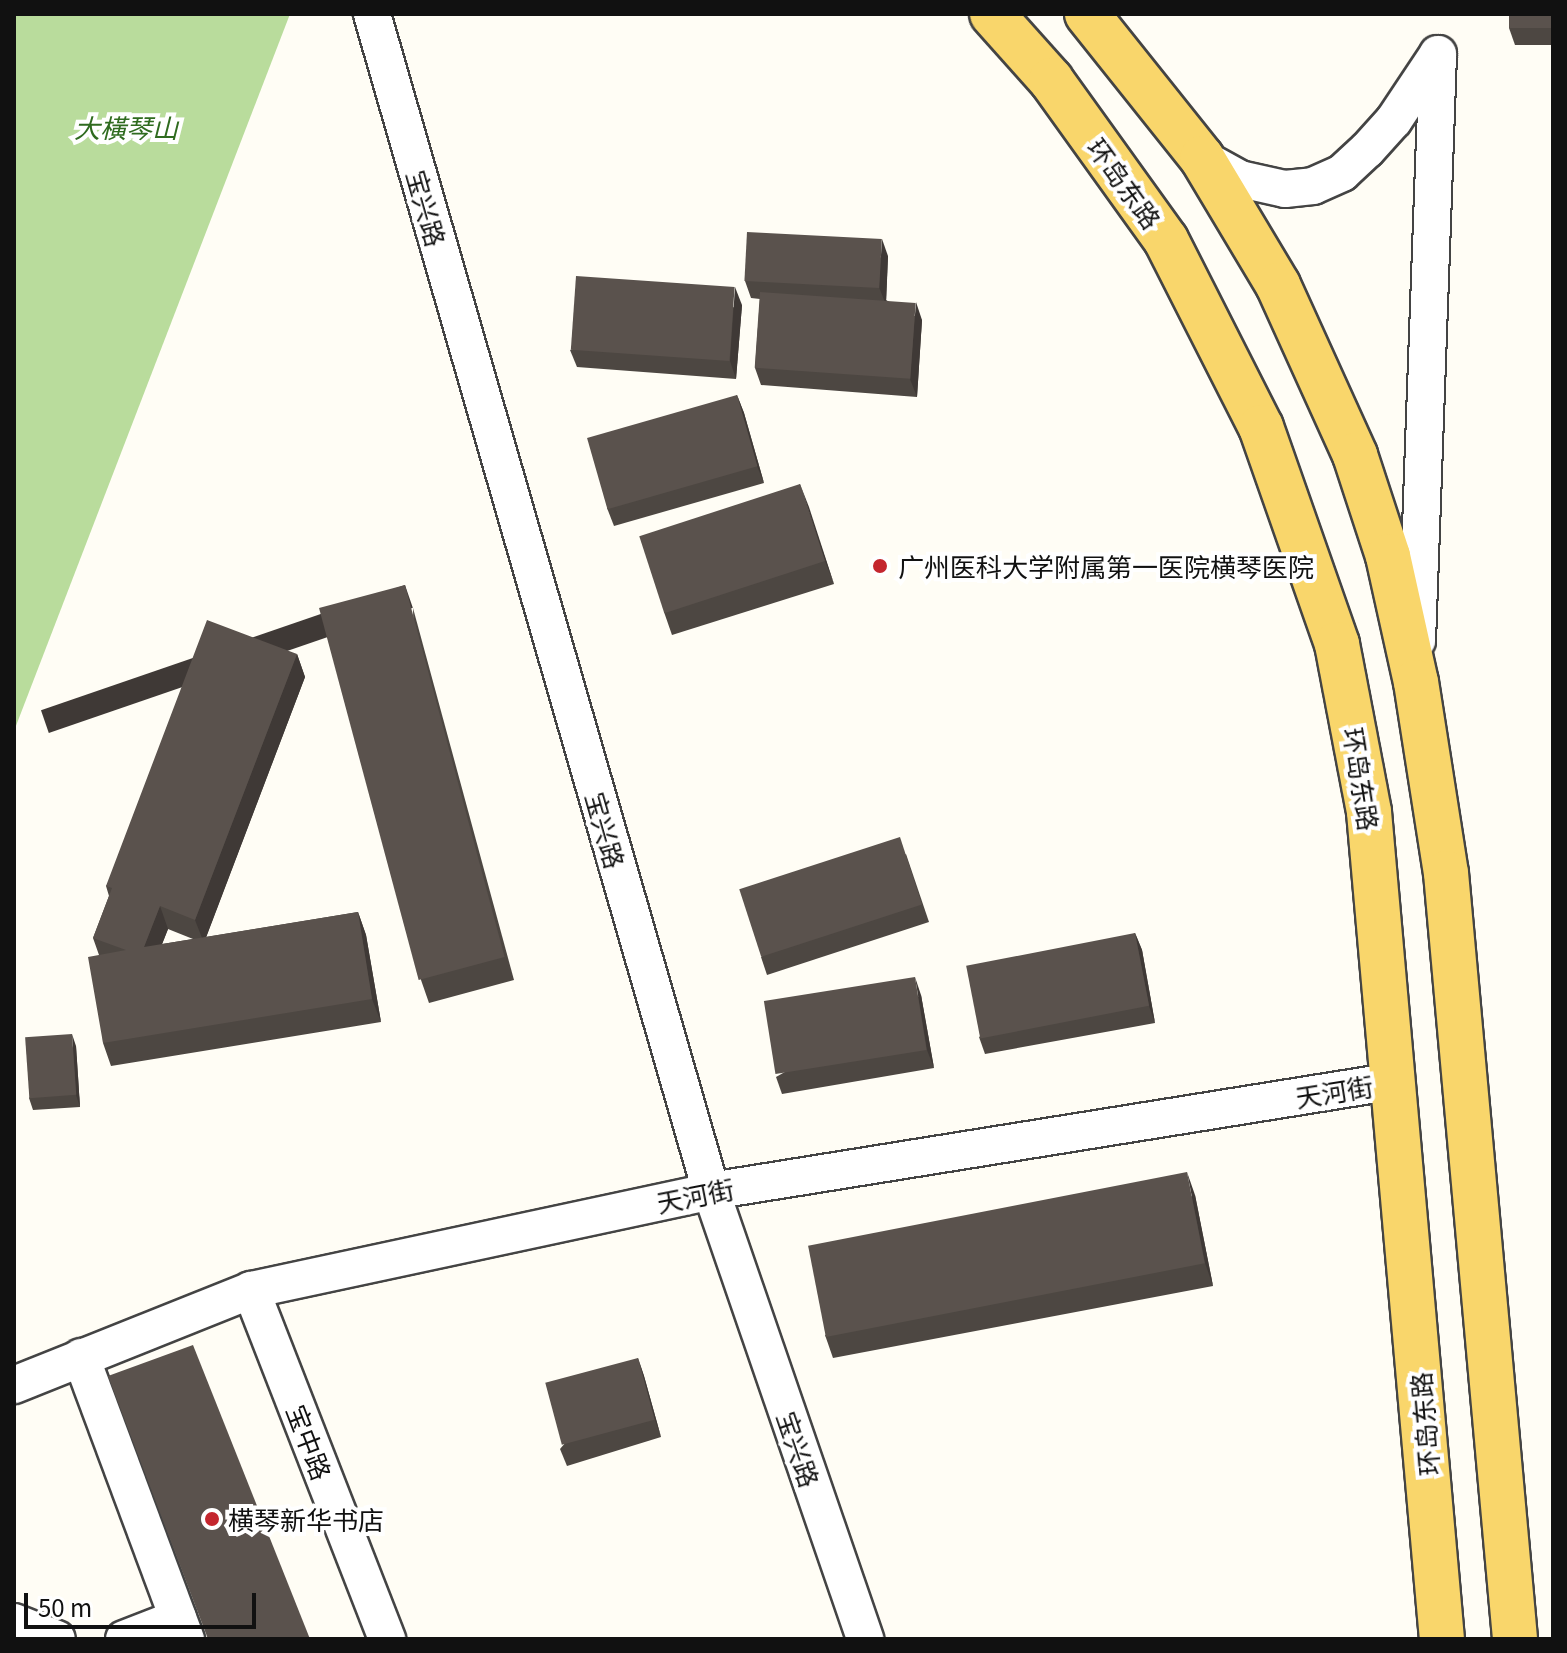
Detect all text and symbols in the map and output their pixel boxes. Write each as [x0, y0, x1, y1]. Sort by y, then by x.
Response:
park label: 大橫琴山 [74, 111, 178, 143]
street label: 环岛东路 [1082, 132, 1168, 234]
street label: 宝兴路 [401, 166, 453, 250]
place label: 广州医科大学附属第一医院横琴医院 [898, 550, 1314, 582]
marker: 广州医科大学附属第一医院横琴医院 [869, 555, 891, 577]
street label: 环岛东路 [1338, 725, 1386, 833]
street label: 宝兴路 [580, 788, 632, 872]
street label: 天河街 [1293, 1069, 1375, 1113]
street label: 天河街 [654, 1172, 736, 1218]
street label: 环岛东路 [1404, 1371, 1444, 1477]
street label: 宝中路 [281, 1400, 339, 1484]
street label: 宝兴路 [772, 1407, 826, 1491]
place label: 横琴新华书店 [228, 1503, 384, 1535]
marker: 横琴新华书店 [203, 1510, 221, 1528]
scale bar [28, 1577, 260, 1627]
text: 50 m [38, 1589, 92, 1624]

